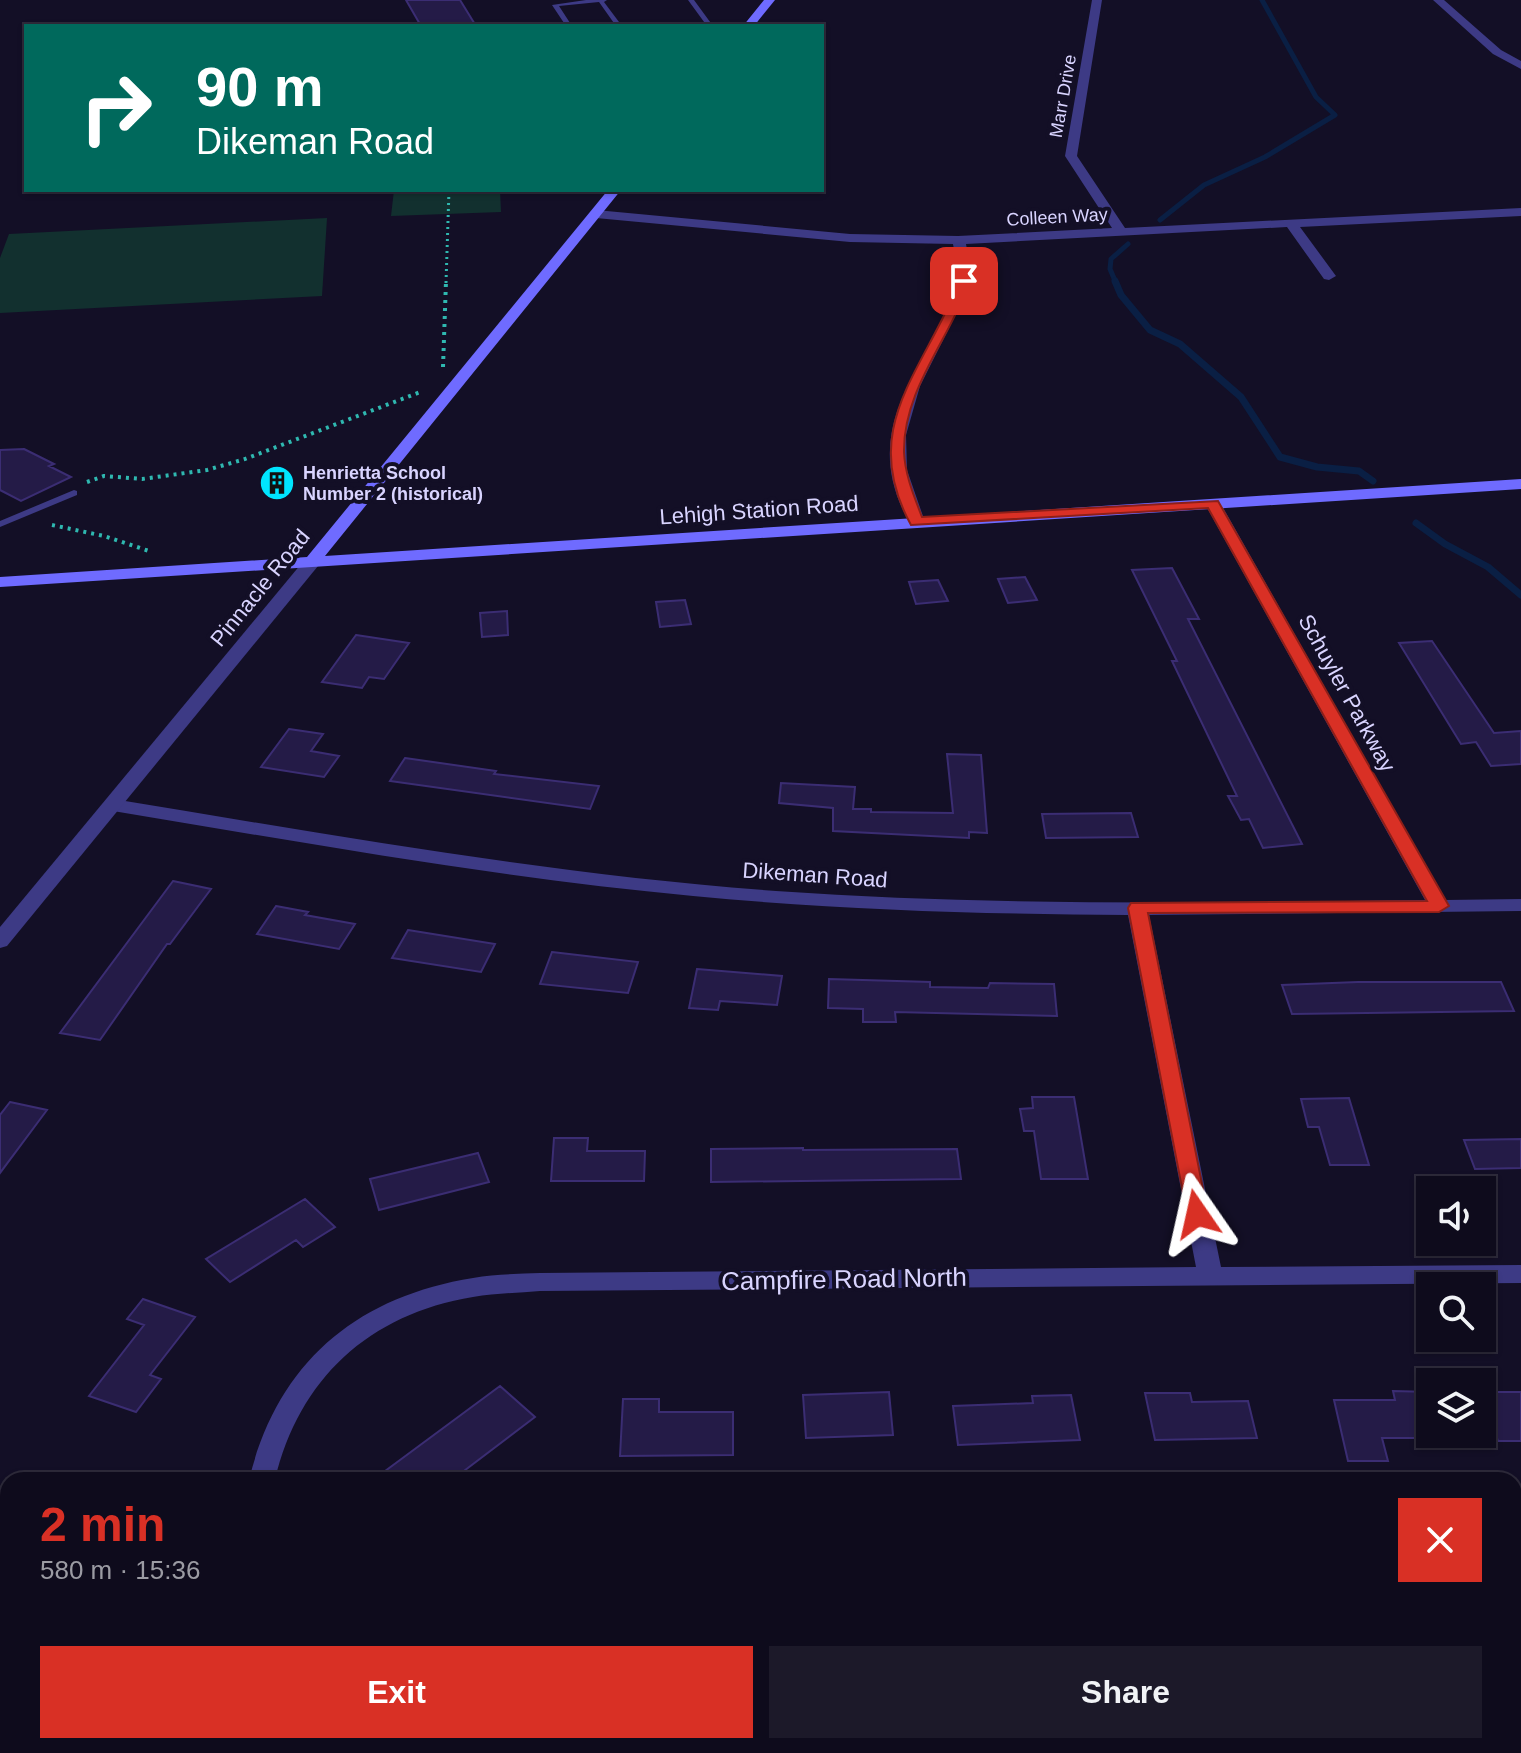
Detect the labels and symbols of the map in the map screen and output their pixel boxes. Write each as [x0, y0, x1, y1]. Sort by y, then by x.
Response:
street label: Marr Drive [1046, 53, 1080, 139]
street label: Colleen Way [1006, 204, 1108, 230]
pin [930, 247, 998, 315]
place label: Henrietta School Number 2 (historical) [303, 463, 483, 504]
building icon: Henrietta School Number 2 (historical) [258, 464, 296, 502]
street label: Lehigh Station Road [659, 491, 859, 529]
street label: Pinnacle Road [205, 525, 315, 651]
street label: Schuyler Parkway [1293, 610, 1401, 776]
street label: Dikeman Road [742, 857, 888, 893]
position arrow [1155, 1172, 1239, 1256]
street label: Campfire Road North [721, 1262, 967, 1296]

